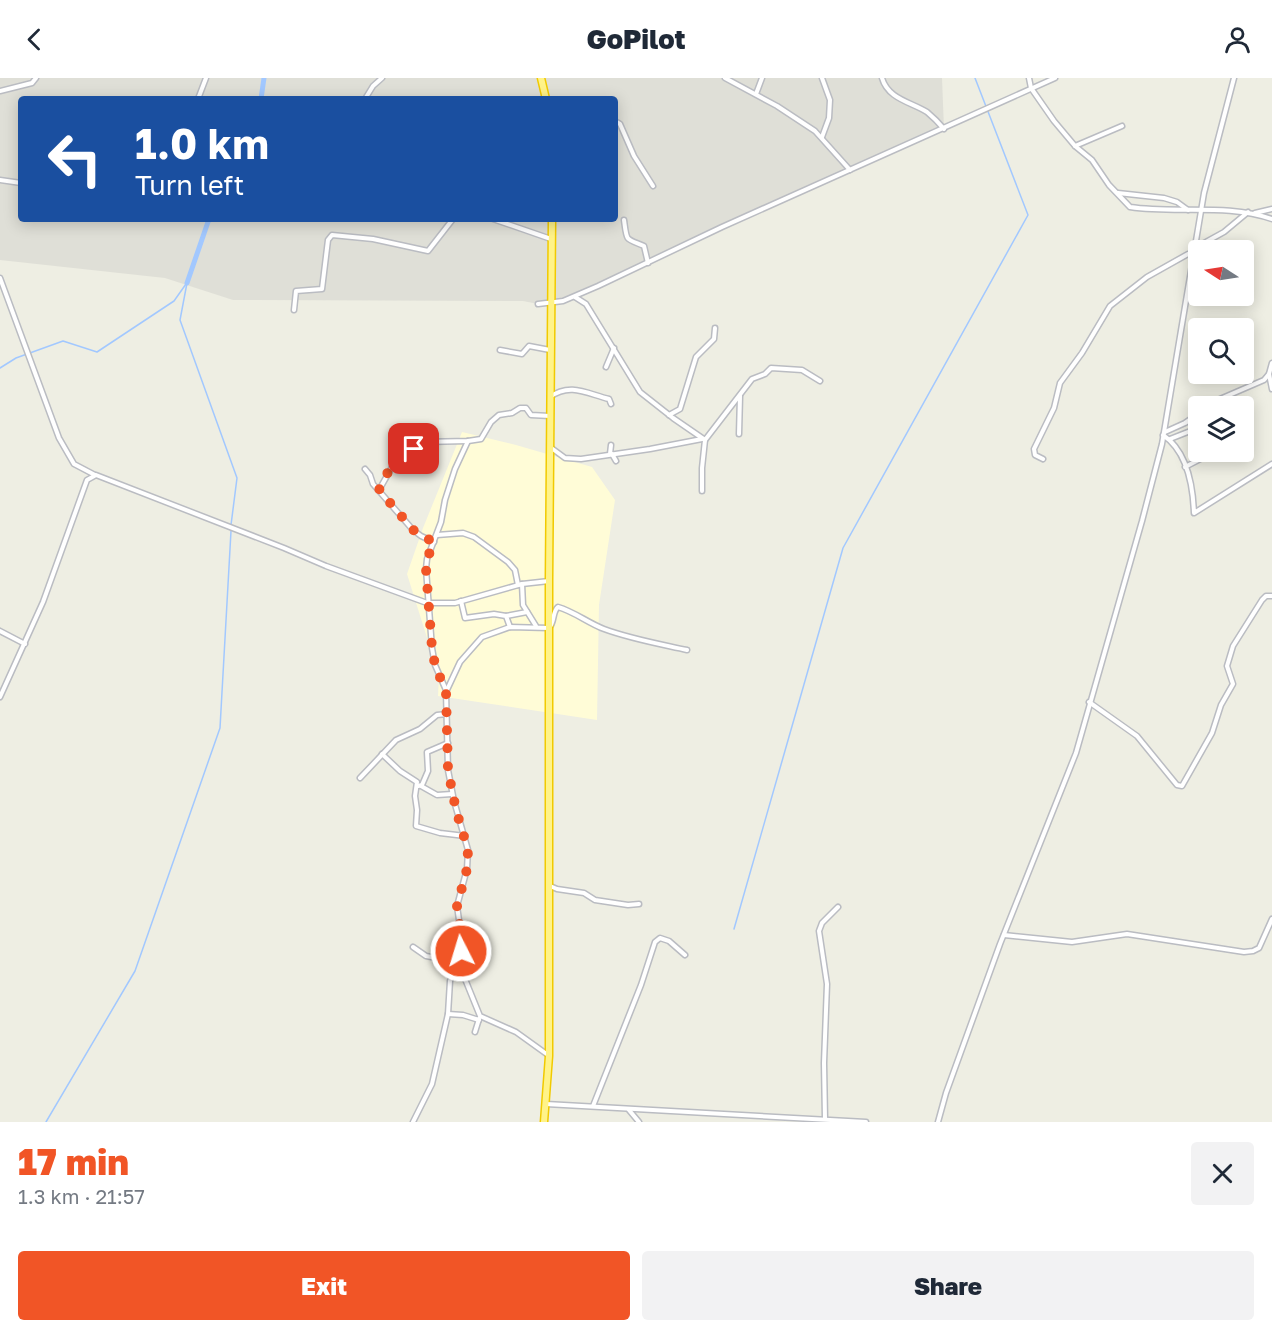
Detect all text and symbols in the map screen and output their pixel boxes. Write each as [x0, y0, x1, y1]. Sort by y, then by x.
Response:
icon: back [18, 23, 51, 56]
text: GoPilot [586, 23, 686, 55]
icon: person [1221, 23, 1254, 56]
text: 1.0 km [135, 118, 269, 168]
icon: left [36, 120, 114, 198]
text: Turn left [135, 169, 244, 201]
north arrow [1188, 240, 1254, 306]
map controls [1188, 240, 1254, 462]
button: search [1188, 318, 1254, 384]
button: layers [1188, 396, 1254, 462]
pin [388, 423, 439, 474]
icon: arrive [397, 432, 430, 465]
position arrow [429, 919, 493, 983]
text: 17 min [18, 1140, 129, 1183]
button: close [1191, 1142, 1254, 1205]
text: 1.3 km · 21:57 [18, 1184, 145, 1208]
button: Exit [18, 1251, 630, 1320]
button: Share [642, 1251, 1254, 1320]

